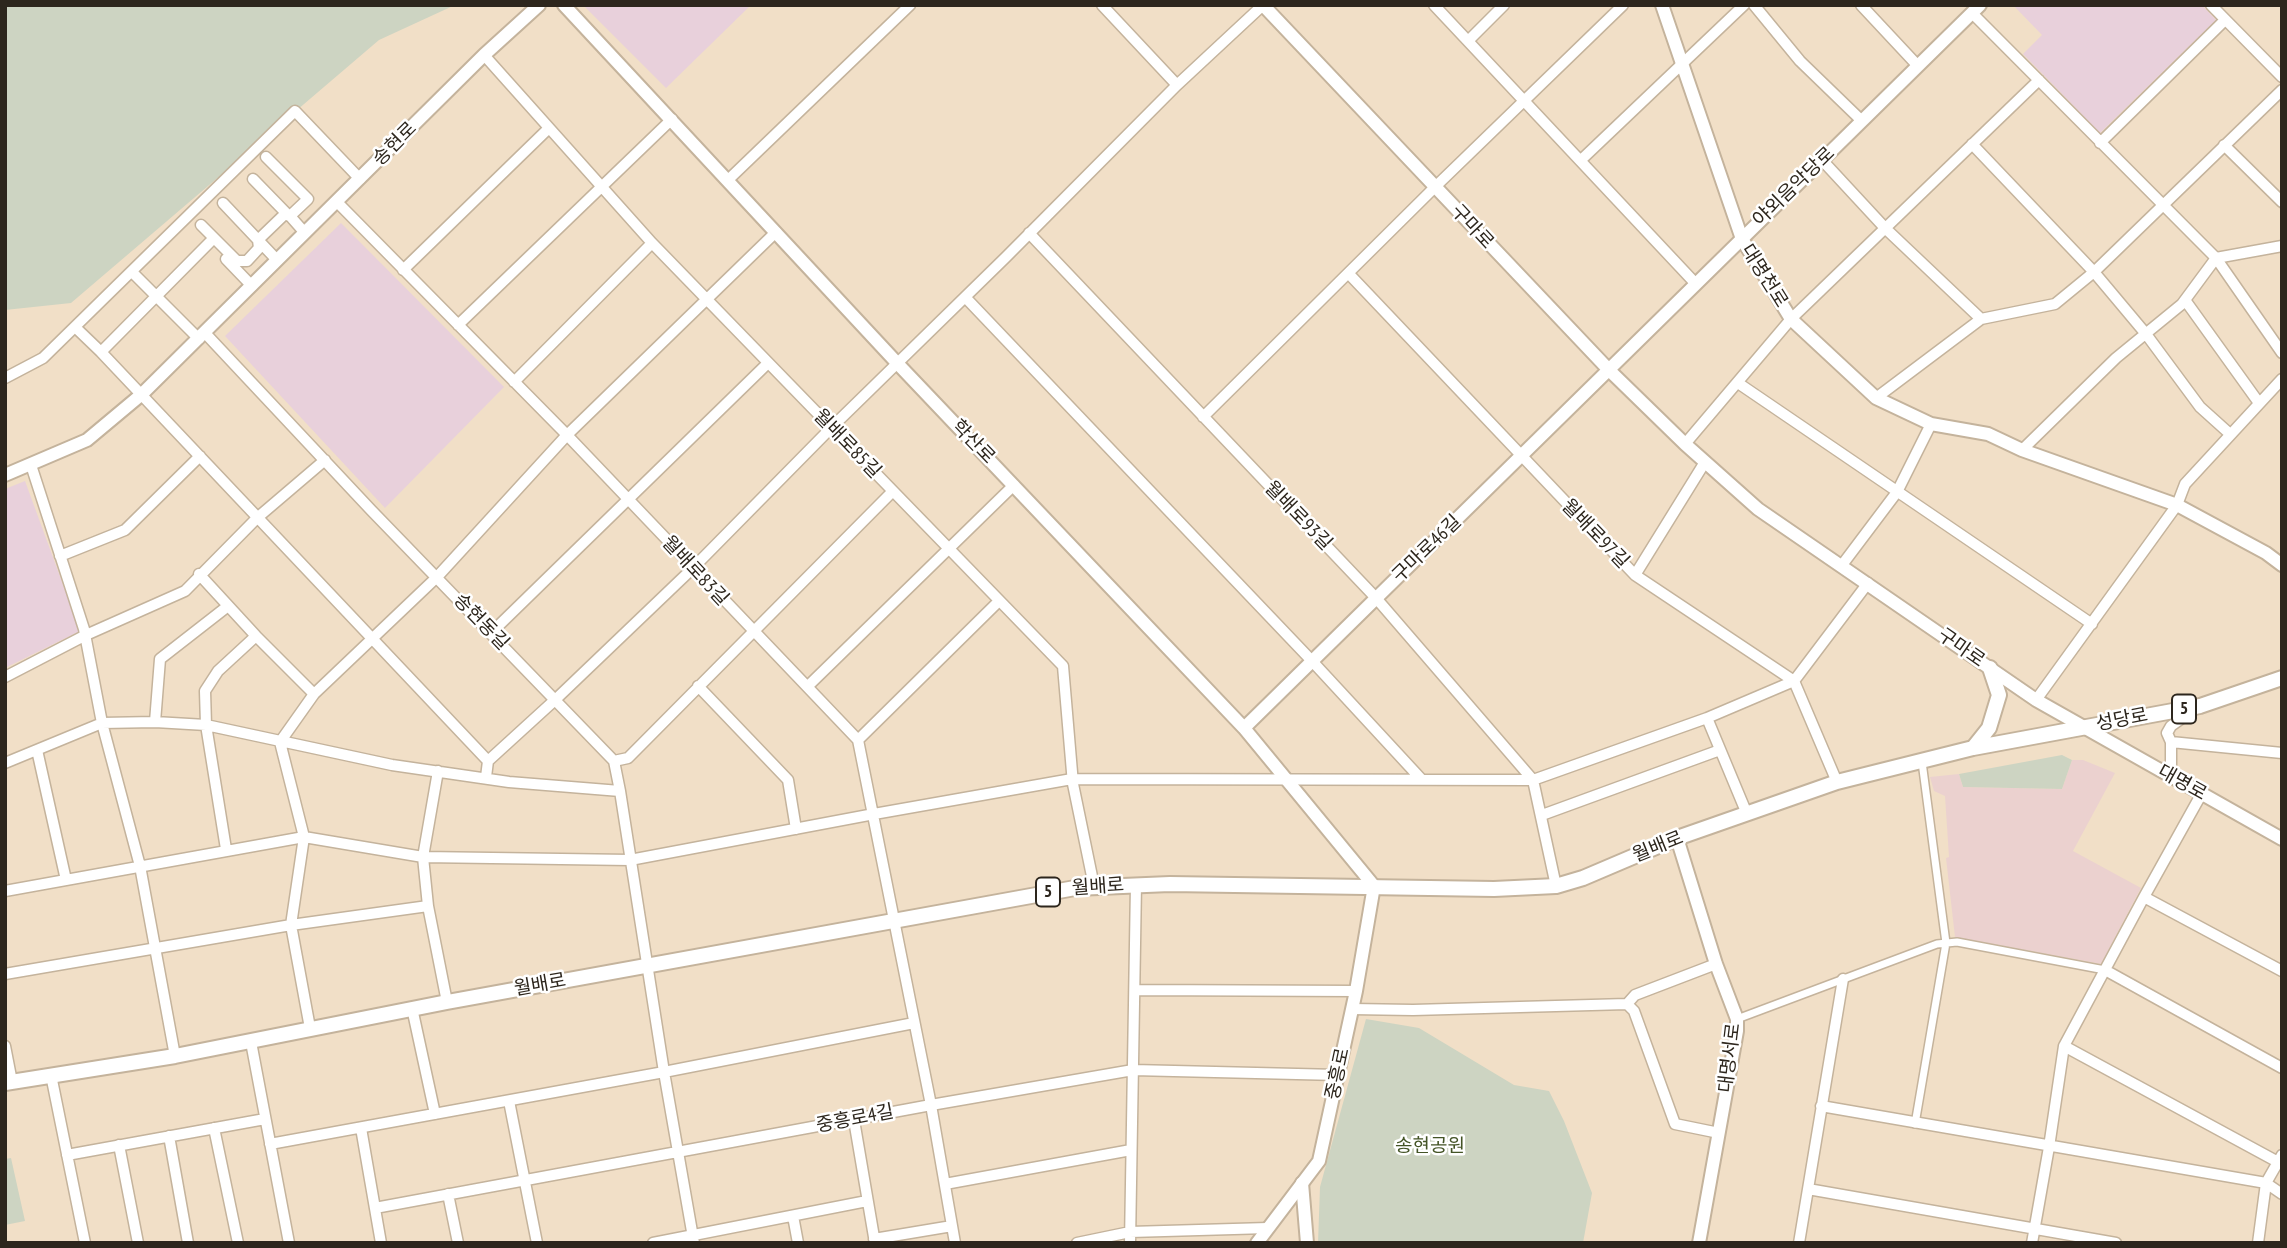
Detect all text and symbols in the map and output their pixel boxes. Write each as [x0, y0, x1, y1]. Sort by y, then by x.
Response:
street label: 송현로 [368, 117, 422, 171]
street label: 야외음악당로 [1748, 142, 1840, 232]
street label: 구마로 [1446, 200, 1498, 254]
street label: 대명천로 [1736, 240, 1792, 312]
street label: 월배로85길 [809, 405, 885, 483]
street label: 학산로 [947, 415, 999, 469]
street label: 월배로93길 [1260, 477, 1336, 555]
street label: 월배로97길 [1557, 495, 1633, 573]
street label: 구마로46길 [1388, 511, 1466, 587]
street label: 월배로83길 [657, 531, 733, 611]
street label: 송현동길 [449, 589, 513, 655]
street label: 구마로 [1933, 624, 1989, 672]
road number: 5 [2172, 694, 2196, 724]
street label: 성당로 [2094, 704, 2150, 736]
street label: 대명로 [2154, 760, 2210, 806]
street label: 월배로 [1629, 827, 1687, 867]
street label: 월배로 [1071, 874, 1125, 900]
road number: 5 [1036, 878, 1060, 906]
street label: 월배로 [512, 969, 568, 1001]
street label: 대명서로 [1714, 1022, 1746, 1094]
street label: 중흥로 [1321, 1046, 1355, 1102]
street label: 중흥로4길 [814, 1100, 896, 1138]
park label: 송현공원 [1395, 1136, 1465, 1158]

